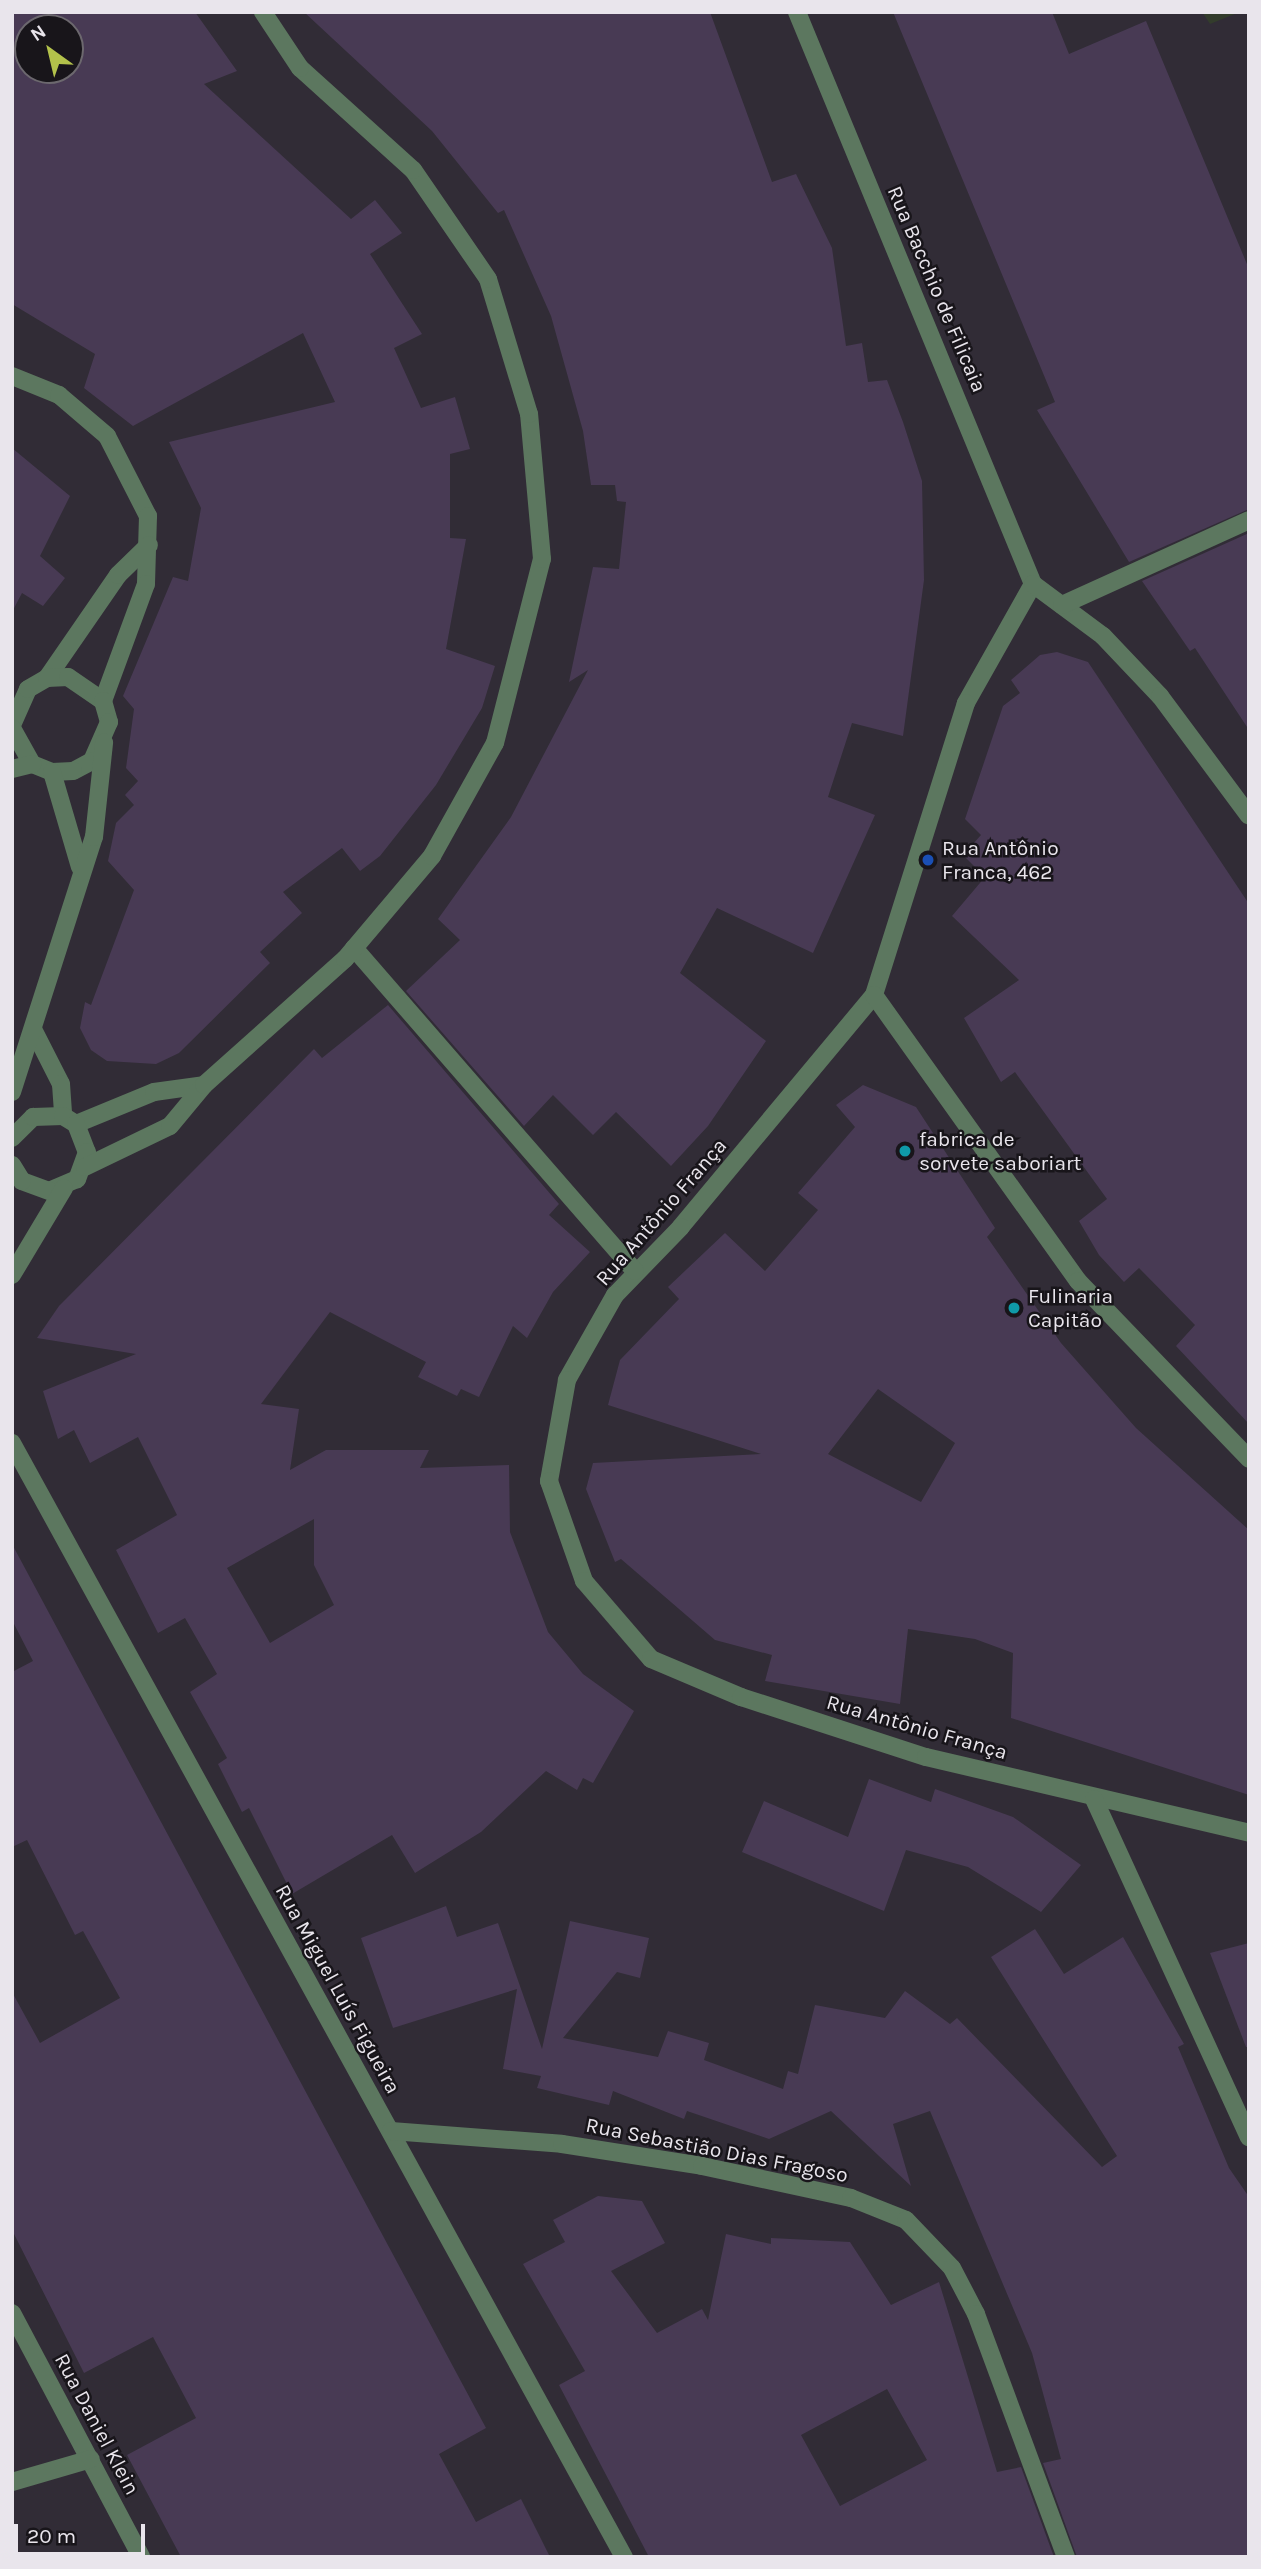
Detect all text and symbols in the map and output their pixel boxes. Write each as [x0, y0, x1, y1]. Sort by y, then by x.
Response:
north arrow [14, 14, 84, 84]
text: N [27, 20, 50, 46]
street label: Rua Bacchio de Filicaia [882, 182, 992, 396]
place label: Rua Antônio Franca, 462 [942, 835, 1059, 885]
marker: Rua Antônio Franca, 462 [920, 852, 936, 868]
place label: fabrica de sorvete saboriart [919, 1126, 1082, 1176]
street label: Rua Antônio França [590, 1133, 732, 1291]
marker: fabrica de sorvete saboriart [897, 1143, 913, 1159]
place label: Fulinaria Capitão [1028, 1283, 1113, 1333]
marker: Fulinaria Capitão [1006, 1300, 1022, 1316]
street label: Rua Antônio França [824, 1689, 1010, 1765]
street label: Rua Miguel Luís Figueira [270, 1880, 406, 2098]
street label: Rua Sebastião Dias Fragoso [584, 2112, 850, 2188]
street label: Rua Daniel Klein [49, 2349, 145, 2499]
scale bar [18, 2510, 149, 2554]
text: 20 m [27, 2524, 76, 2548]

